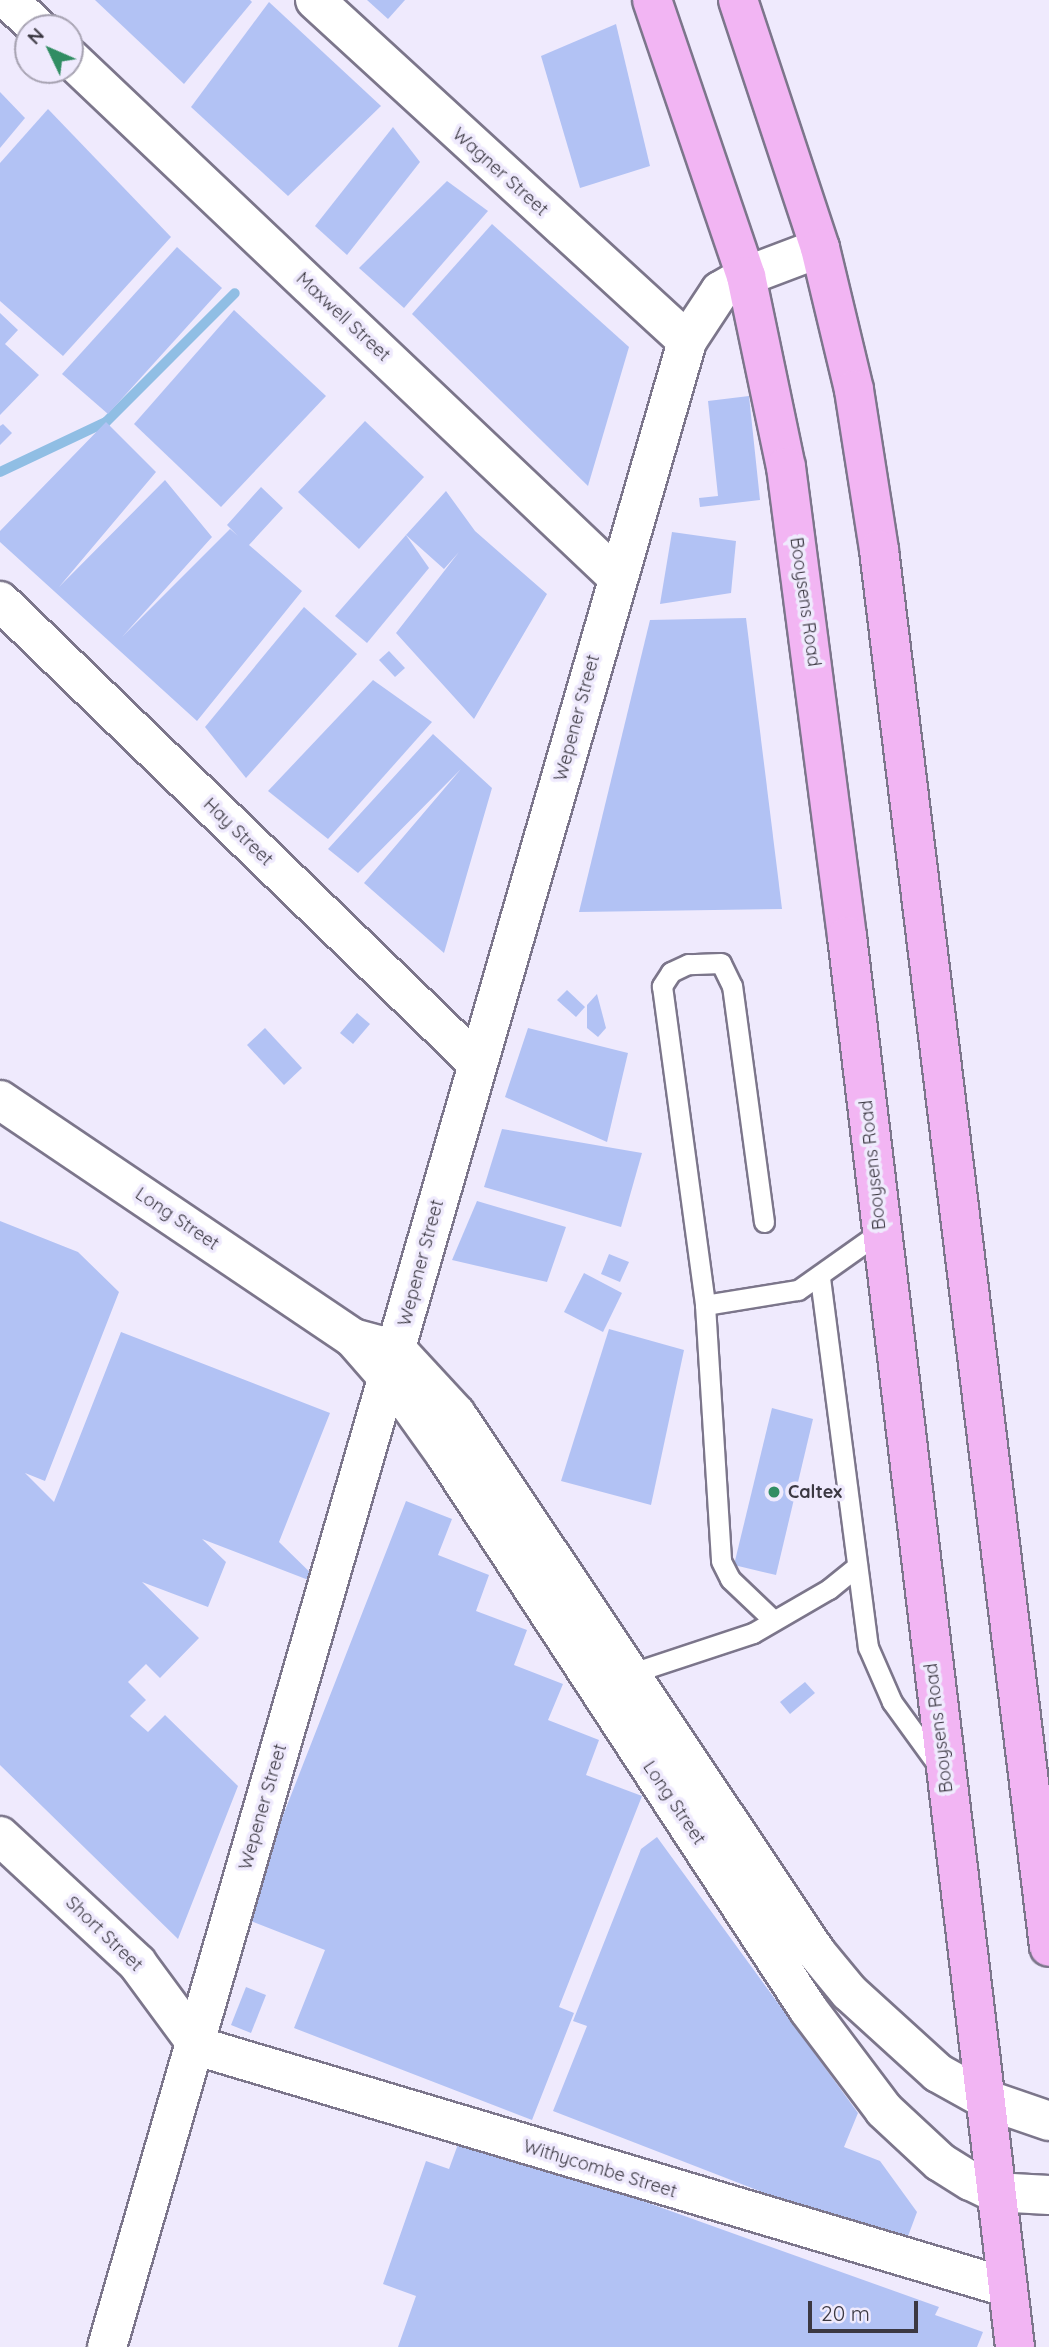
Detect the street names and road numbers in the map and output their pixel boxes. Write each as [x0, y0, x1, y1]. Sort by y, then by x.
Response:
street label: Wagner Street [448, 123, 552, 221]
street label: Maxwell Street [292, 268, 394, 366]
street label: Booysens Road [785, 536, 825, 668]
street label: Wepener Street [550, 652, 604, 784]
street label: Hay Street [199, 794, 277, 870]
street label: Booysens Road [855, 1099, 891, 1231]
street label: Long Street [131, 1183, 223, 1255]
street label: Wepener Street [394, 1197, 448, 1329]
street label: Booysens Road [920, 1662, 958, 1794]
street label: Wepener Street [235, 1742, 291, 1872]
street label: Long Street [638, 1757, 710, 1849]
street label: Short Street [61, 1892, 147, 1976]
street label: Withycombe Street [521, 2135, 679, 2203]

